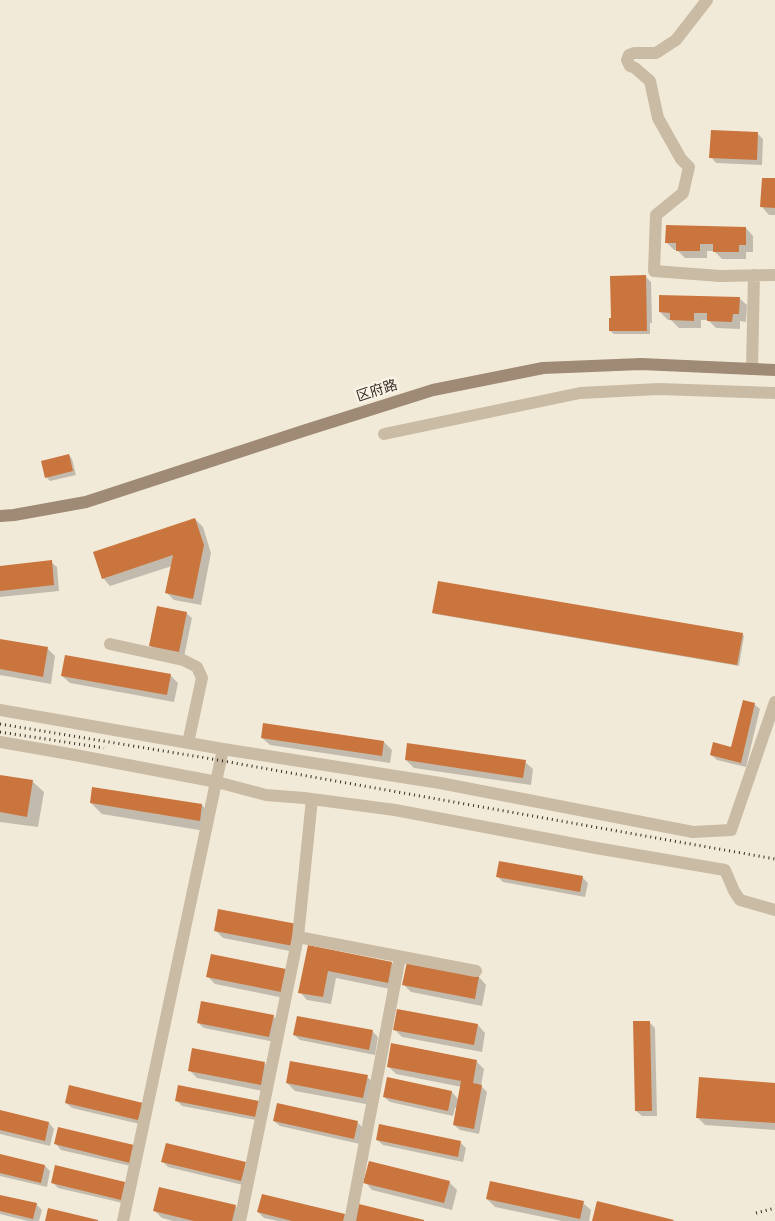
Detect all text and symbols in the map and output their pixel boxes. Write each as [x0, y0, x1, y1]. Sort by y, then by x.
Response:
street label: 区府路 [354, 377, 400, 405]

